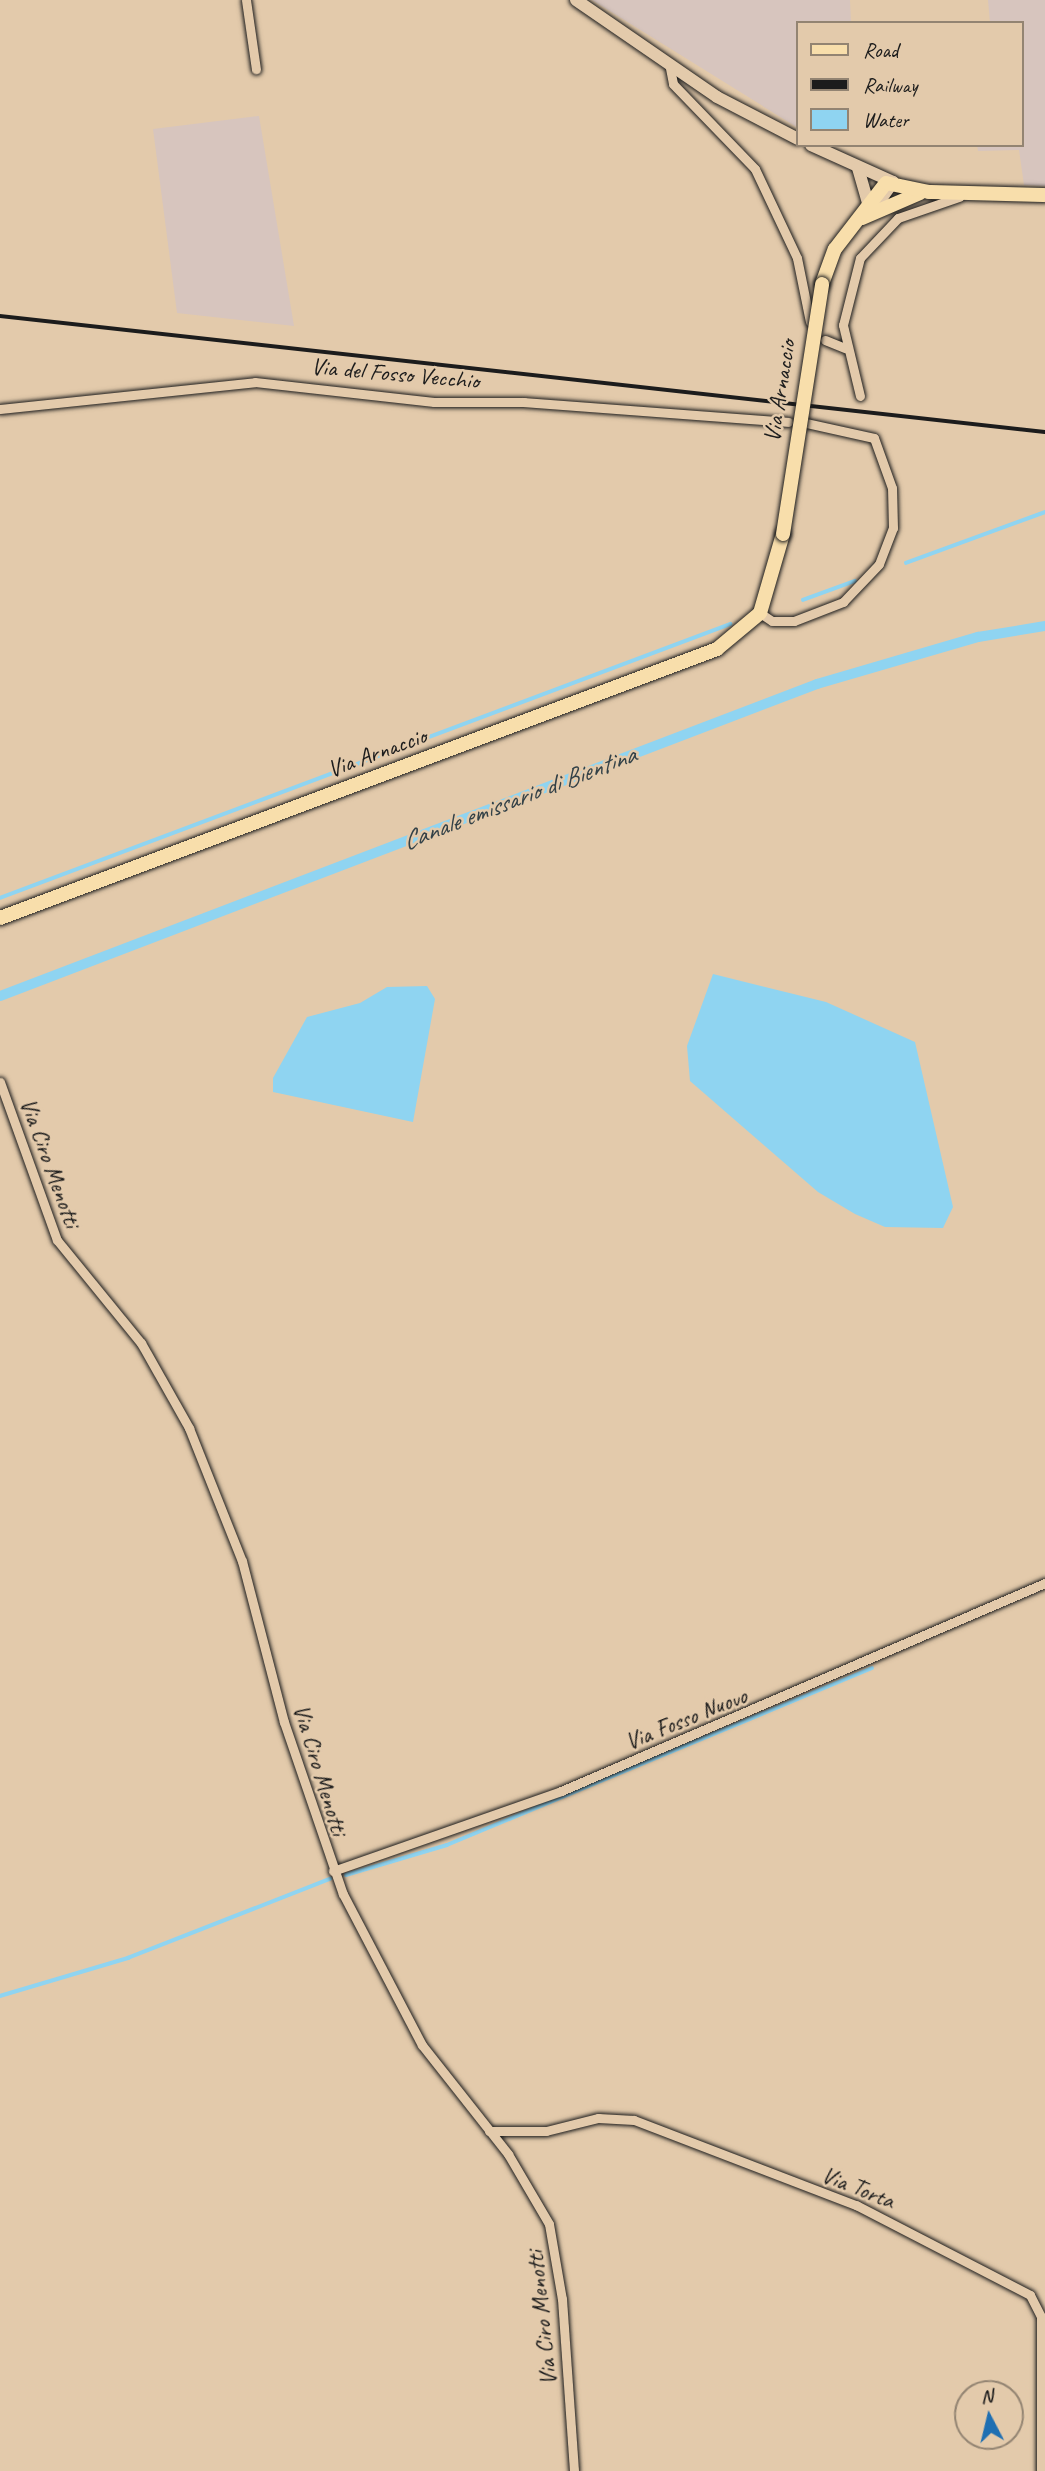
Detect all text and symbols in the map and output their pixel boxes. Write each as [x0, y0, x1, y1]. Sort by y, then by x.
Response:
legend [796, 21, 1024, 147]
text: Road [863, 37, 898, 63]
text: Railway [863, 72, 917, 98]
text: Water [863, 107, 909, 133]
street label: Via Arnaccio [758, 337, 802, 445]
street label: Via del Fosso Vecchio [310, 352, 480, 396]
street label: Via Arnaccio [323, 722, 431, 784]
water label: Canale emissario di Bientina [398, 739, 640, 857]
street label: Via Ciro Menotti [13, 1095, 87, 1231]
street label: Via Fosso Nuovo [621, 1681, 751, 1757]
street label: Via Ciro Menotti [286, 1701, 354, 1839]
street label: Via Torta [818, 2161, 898, 2215]
street label: Via Ciro Menotti [521, 2249, 563, 2387]
north arrow [954, 2380, 1024, 2450]
text: N [979, 2384, 994, 2409]

